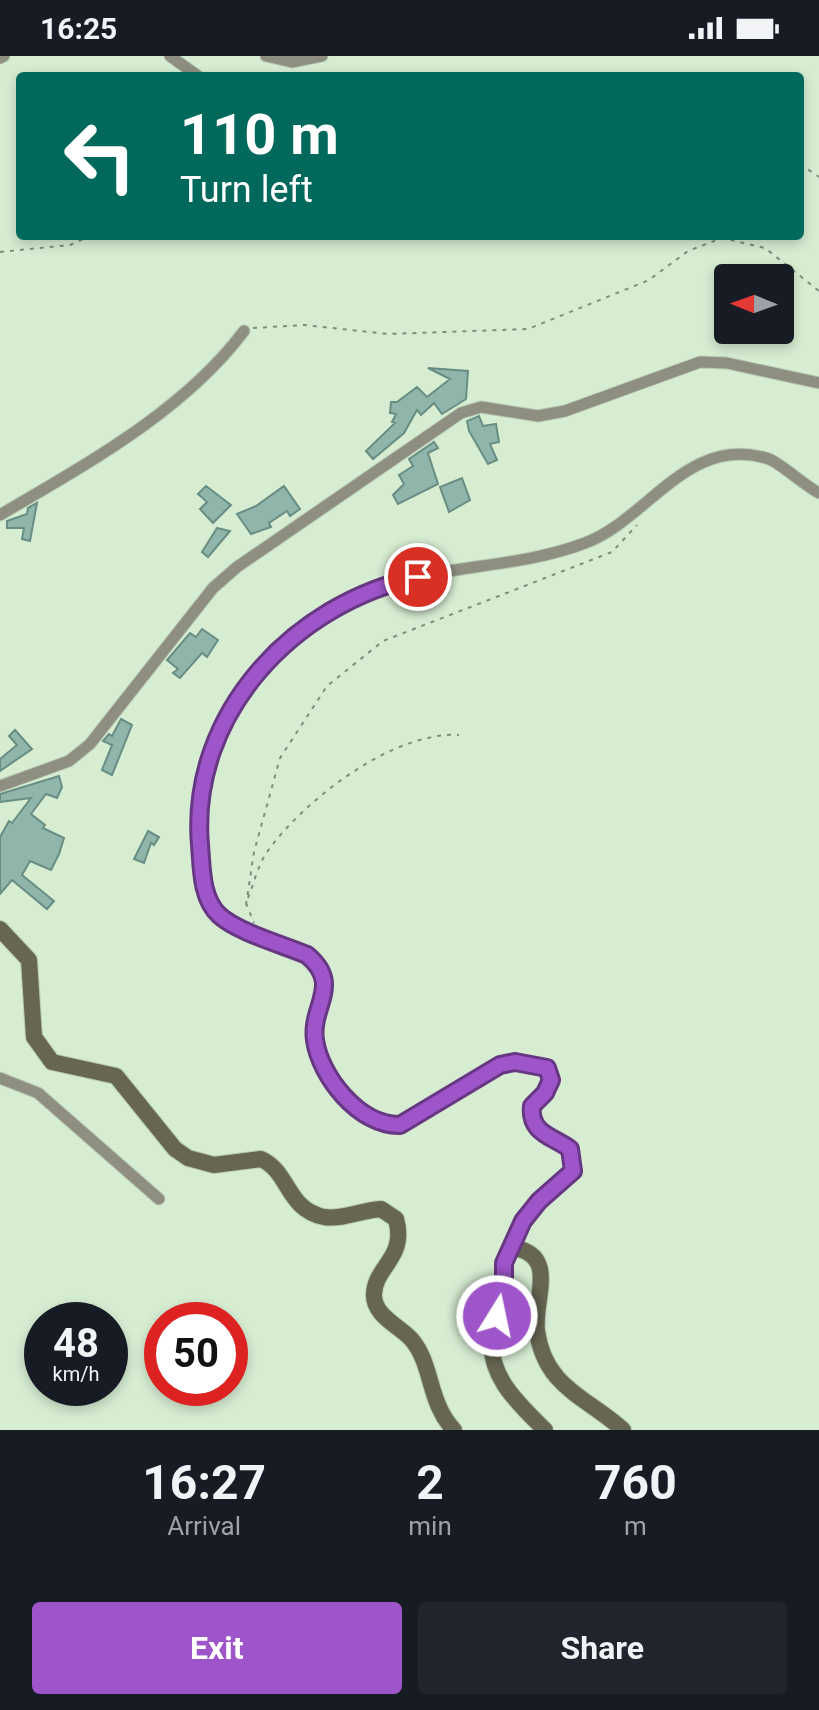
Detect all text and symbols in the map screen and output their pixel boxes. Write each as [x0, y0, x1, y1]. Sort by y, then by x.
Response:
text: 16:25 [40, 11, 117, 46]
text: 110 m [180, 102, 339, 168]
icon: left [48, 104, 152, 208]
text: Turn left [180, 169, 313, 211]
north arrow [714, 264, 794, 344]
map controls [714, 264, 794, 344]
pin [384, 543, 452, 611]
icon: arrive [396, 555, 440, 599]
position arrow [455, 1274, 539, 1358]
speed limit sign: 50 [144, 1302, 248, 1406]
text: 48 [53, 1320, 99, 1367]
text: km/h [53, 1362, 99, 1386]
text: 16:27 [142, 1454, 266, 1511]
text: 2 [416, 1454, 444, 1511]
text: 760 [594, 1454, 677, 1511]
text: Arrival [167, 1511, 241, 1541]
text: min [408, 1511, 452, 1541]
text: m [624, 1511, 647, 1541]
button: Exit [32, 1602, 402, 1694]
button: Share [418, 1602, 787, 1694]

